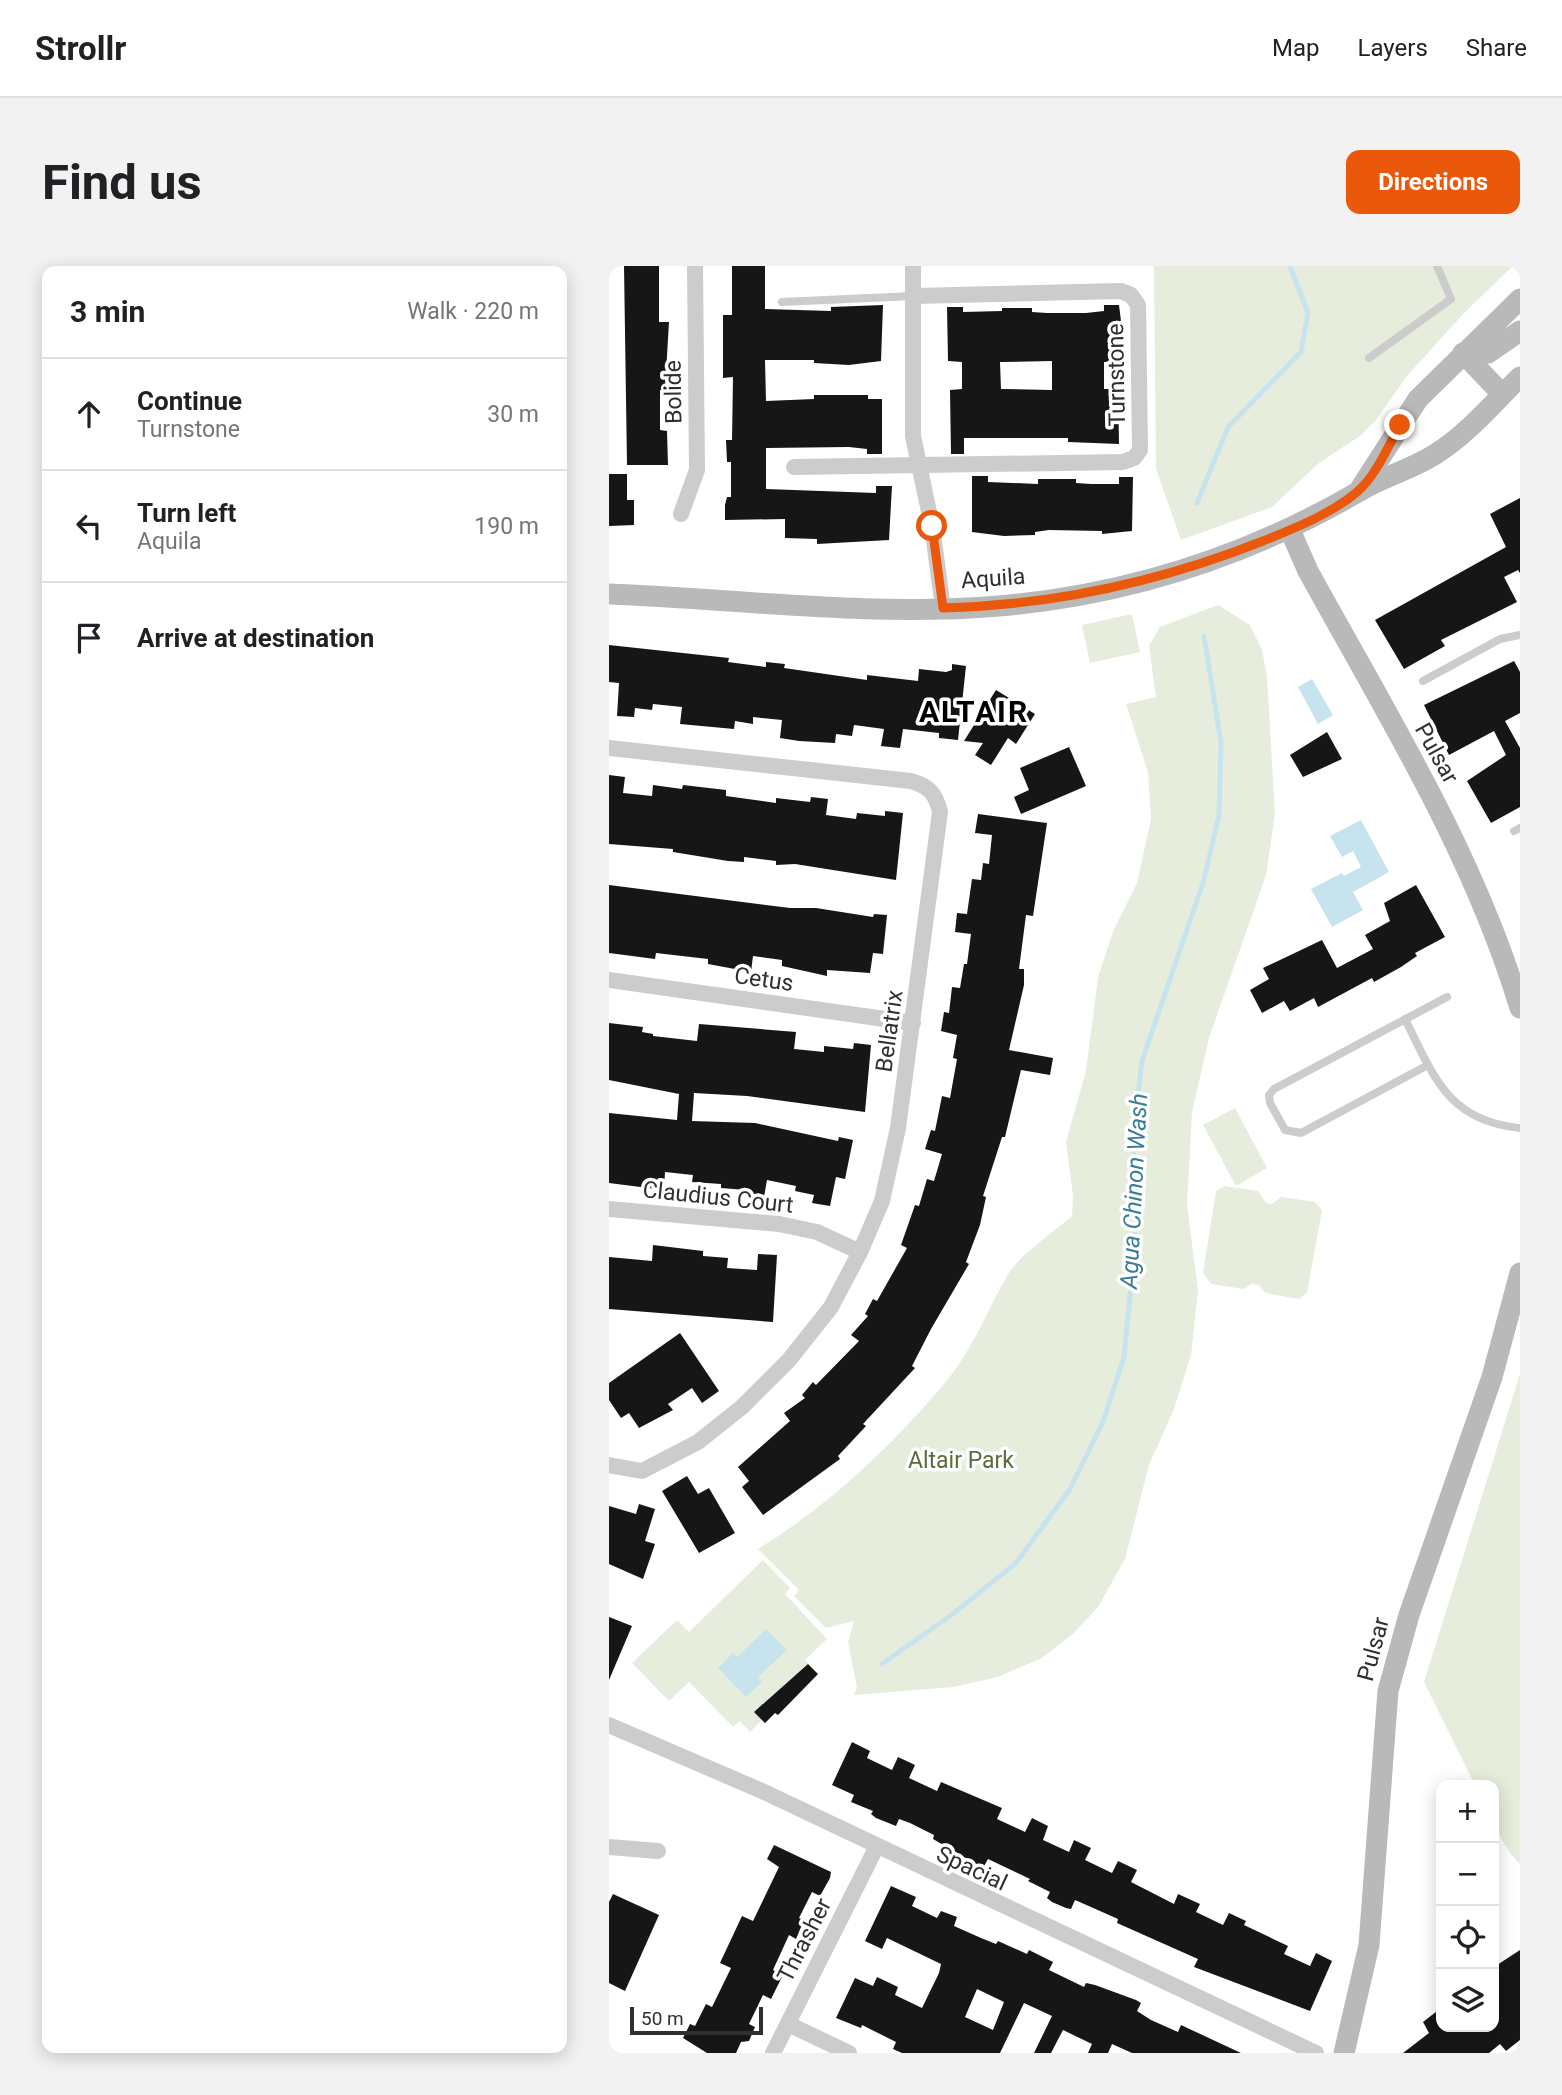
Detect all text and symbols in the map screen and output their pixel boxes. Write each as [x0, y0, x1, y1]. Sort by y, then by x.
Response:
text: Strollr [35, 29, 126, 68]
text: Map [1272, 34, 1320, 62]
text: Layers [1358, 34, 1428, 62]
text: Share [1466, 34, 1527, 62]
button: Directions [1346, 150, 1520, 214]
text: Find us [42, 154, 202, 211]
text: 3 min [70, 294, 145, 329]
text: Walk · 220 m [407, 298, 539, 325]
street label: Turnstone [1102, 323, 1131, 427]
street label: Bolide [659, 360, 688, 424]
text: Continue [137, 386, 242, 416]
icon: ahead [70, 395, 108, 433]
text: 30 m [487, 401, 539, 428]
route end [1384, 409, 1415, 440]
text: Turnstone [137, 416, 240, 443]
text: Turn left [137, 498, 236, 528]
icon: left [70, 507, 108, 545]
route start [916, 510, 947, 541]
text: 190 m [474, 513, 539, 540]
text: Aquila [137, 528, 201, 555]
street label: Aquila [960, 563, 1026, 594]
icon: arrive [70, 619, 108, 657]
text: Arrive at destination [137, 623, 374, 653]
district label: ALTAIR [919, 694, 1029, 729]
street label: Pulsar [1409, 718, 1464, 788]
street label: Cetus [733, 962, 795, 997]
street label: Bellatrix [870, 988, 909, 1074]
water label: Agua Chinon Wash [1115, 1092, 1153, 1291]
street label: Claudius Court [641, 1176, 795, 1219]
park label: Altair Park [908, 1447, 1014, 1474]
street label: Pulsar [1352, 1614, 1395, 1684]
map controls [1436, 1780, 1499, 2032]
button: + [1436, 1780, 1499, 1843]
street label: Spacial [932, 1840, 1011, 1897]
button: − [1436, 1843, 1499, 1906]
street label: Thrasher [772, 1893, 837, 1987]
button: locate [1436, 1906, 1499, 1969]
button: layers [1436, 1969, 1499, 2032]
scale bar [630, 2004, 763, 2036]
text: 50 m [641, 2007, 684, 2030]

